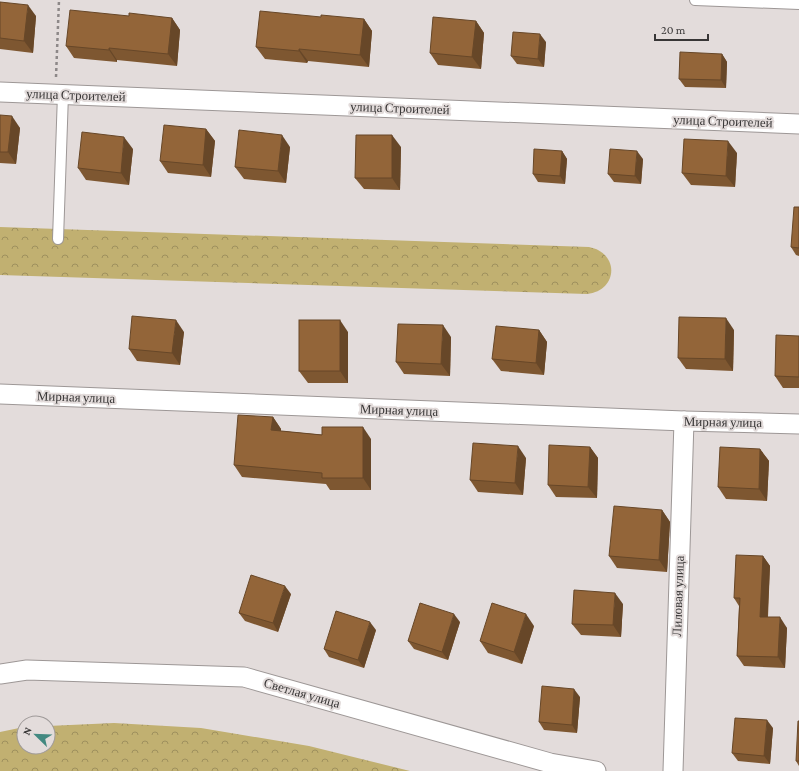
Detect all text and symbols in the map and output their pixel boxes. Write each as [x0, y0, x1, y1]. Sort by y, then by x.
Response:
scale bar [655, 16, 708, 42]
text: 20 m [661, 23, 686, 37]
street label: улица Строителей [26, 86, 126, 104]
street label: улица Строителей [350, 99, 450, 117]
street label: улица Строителей [673, 112, 773, 130]
street label: Мирная улица [37, 388, 116, 406]
street label: Мирная улица [360, 401, 439, 419]
street label: Мирная улица [684, 414, 762, 430]
street label: Лиловая улица [669, 555, 687, 637]
street label: Светлая улица [262, 675, 342, 711]
north arrow [16, 715, 56, 755]
text: N [20, 725, 34, 737]

